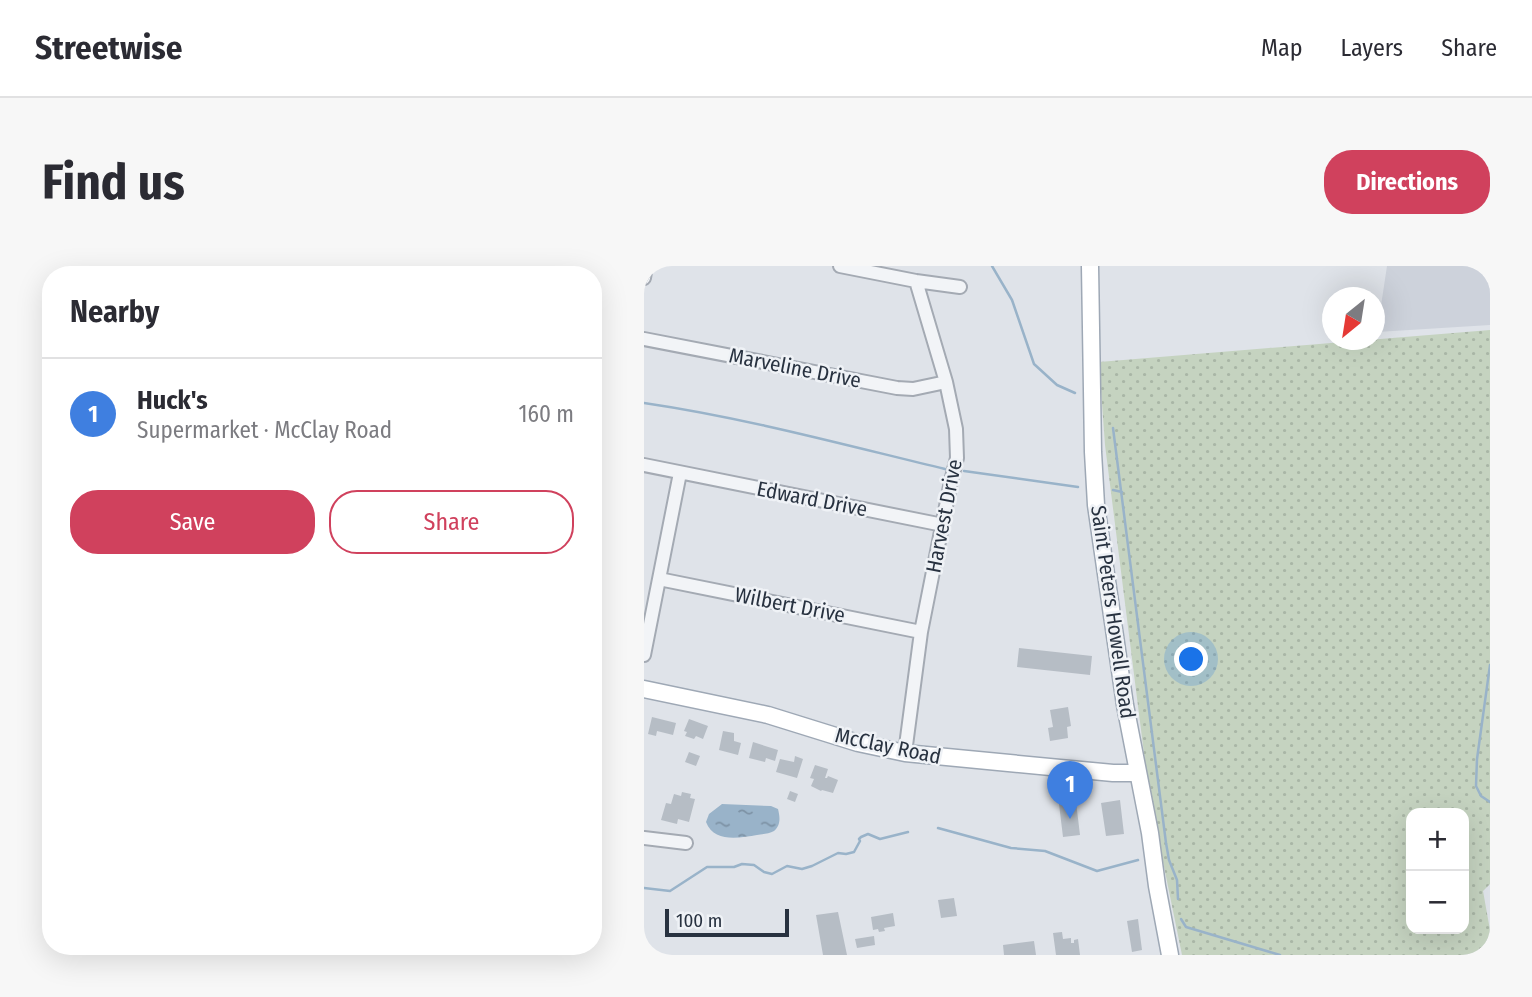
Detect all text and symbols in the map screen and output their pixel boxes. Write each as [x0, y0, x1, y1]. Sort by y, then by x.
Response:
text: Streetwise [35, 28, 182, 68]
text: Map [1261, 34, 1303, 62]
text: Layers [1341, 34, 1403, 62]
text: Share [1441, 34, 1497, 62]
button: Directions [1324, 150, 1490, 214]
text: Find us [42, 153, 185, 212]
north arrow [1322, 287, 1385, 350]
text: Nearby [70, 294, 159, 330]
street label: Marveline Drive [727, 342, 863, 394]
text: Huck's [137, 385, 208, 416]
text: 1 [88, 400, 98, 428]
text: 160 m [519, 400, 574, 428]
text: Supermarket · McClay Road [137, 416, 392, 444]
street label: Harvest Drive [920, 457, 968, 575]
street label: Edward Drive [755, 476, 869, 522]
button: Save [70, 490, 315, 554]
button: Share [329, 490, 574, 554]
street label: Saint Peters Howell Road [1085, 504, 1141, 720]
street label: Wilbert Drive [733, 582, 847, 628]
your location [1174, 642, 1208, 676]
street label: McClay Road [833, 722, 943, 770]
pin: 1 [1047, 761, 1093, 819]
map controls [1406, 808, 1469, 934]
button: + [1406, 808, 1469, 871]
button: − [1406, 871, 1469, 934]
scale bar [665, 906, 789, 938]
text: 100 m [676, 909, 722, 932]

